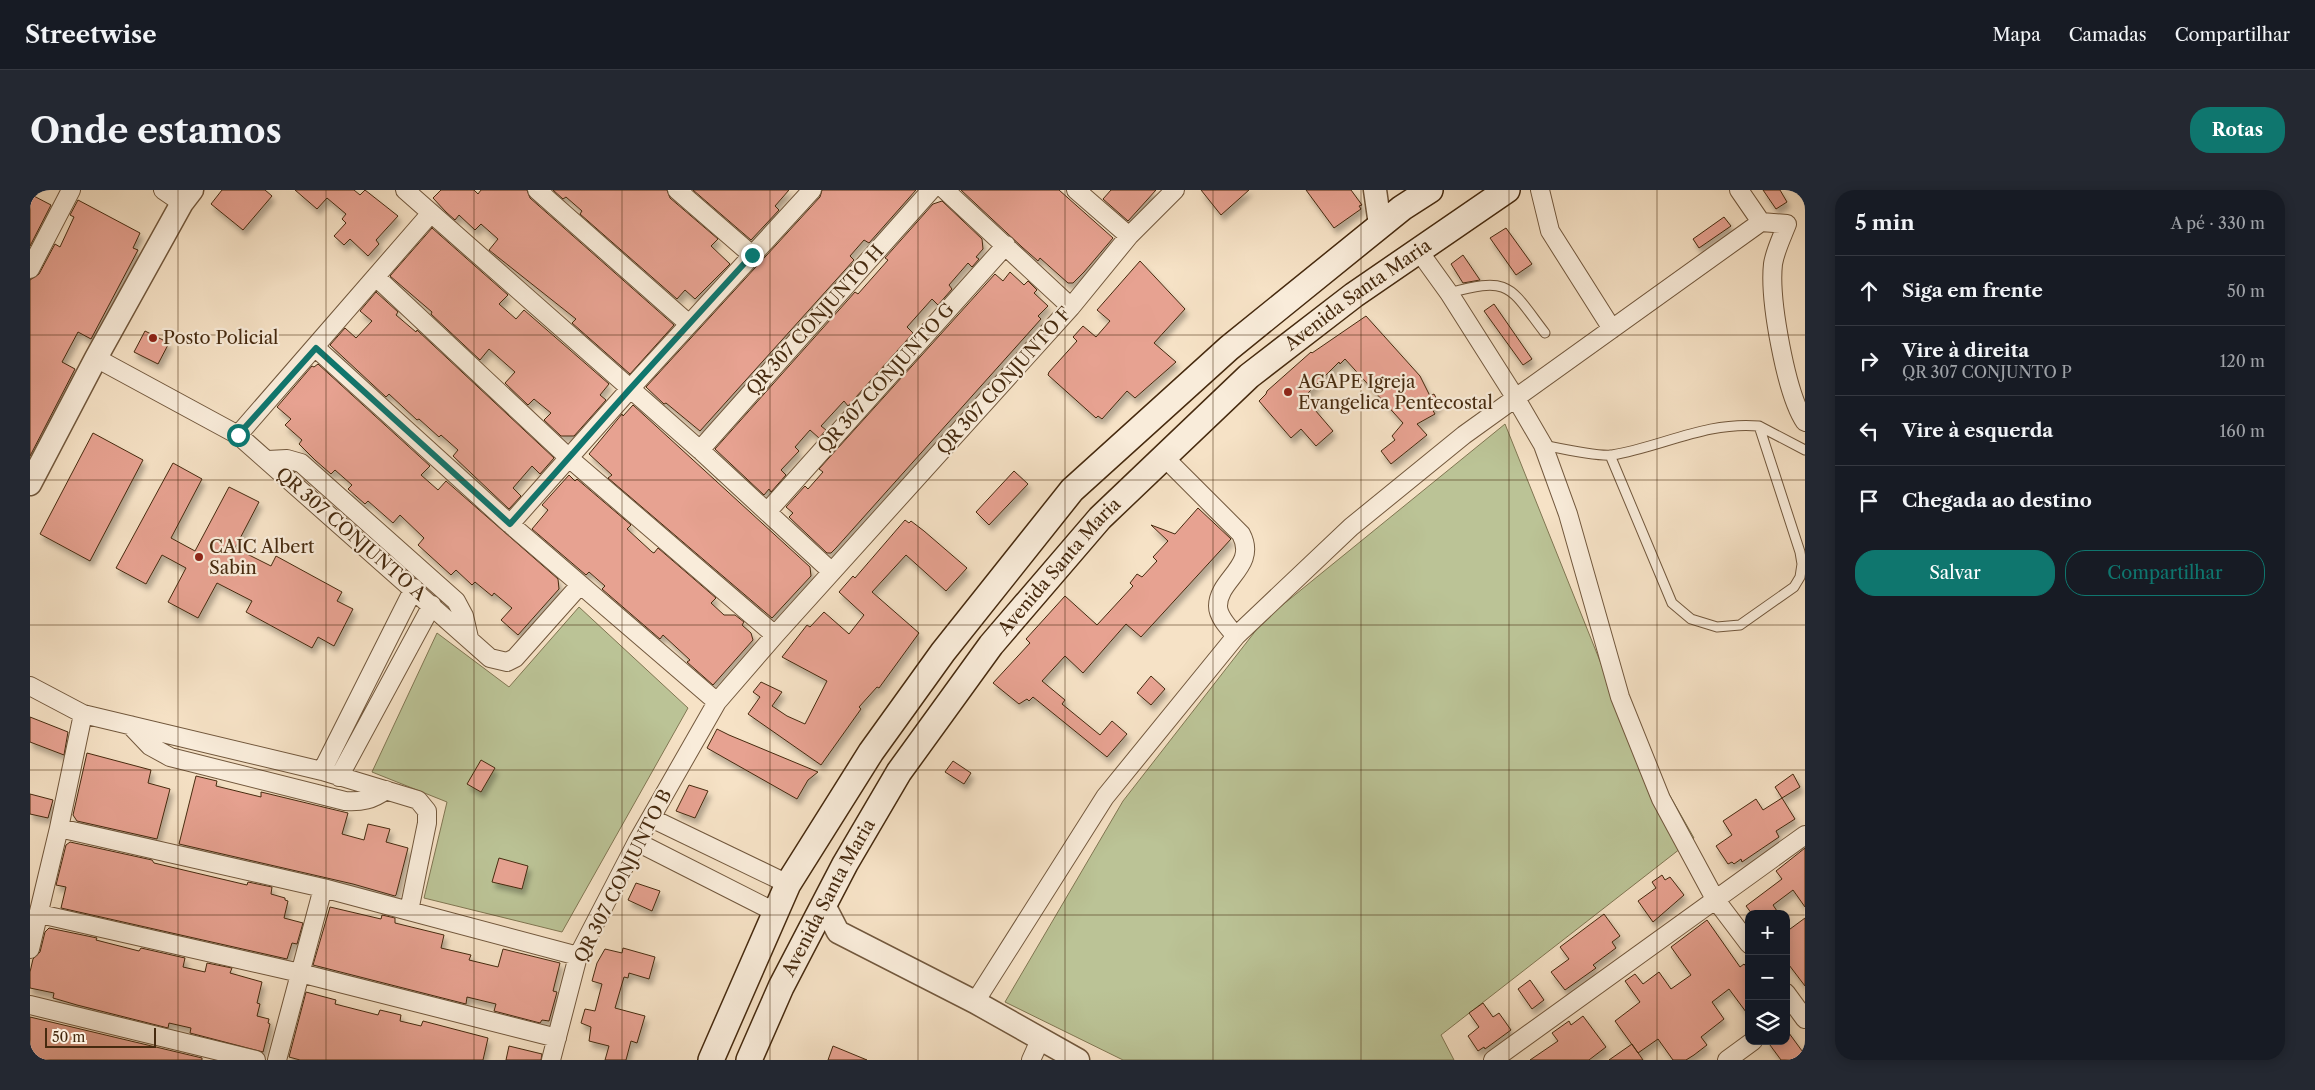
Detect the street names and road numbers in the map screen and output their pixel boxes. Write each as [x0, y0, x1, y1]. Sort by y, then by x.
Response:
street label: Avenida Santa Maria [1280, 234, 1436, 356]
street label: QR 307 CONJUNTO H [742, 240, 888, 400]
street label: QR 307 CONJUNTO G [813, 298, 959, 457]
street label: QR 307 CONJUNTO F [932, 303, 1076, 459]
street label: QR 307 CONJUNTO A [271, 463, 431, 606]
street label: Avenida Santa Maria [993, 493, 1126, 640]
street label: QR 307 CONJUNTO B [570, 786, 676, 966]
street label: Avenida Santa Maria [777, 815, 880, 981]

